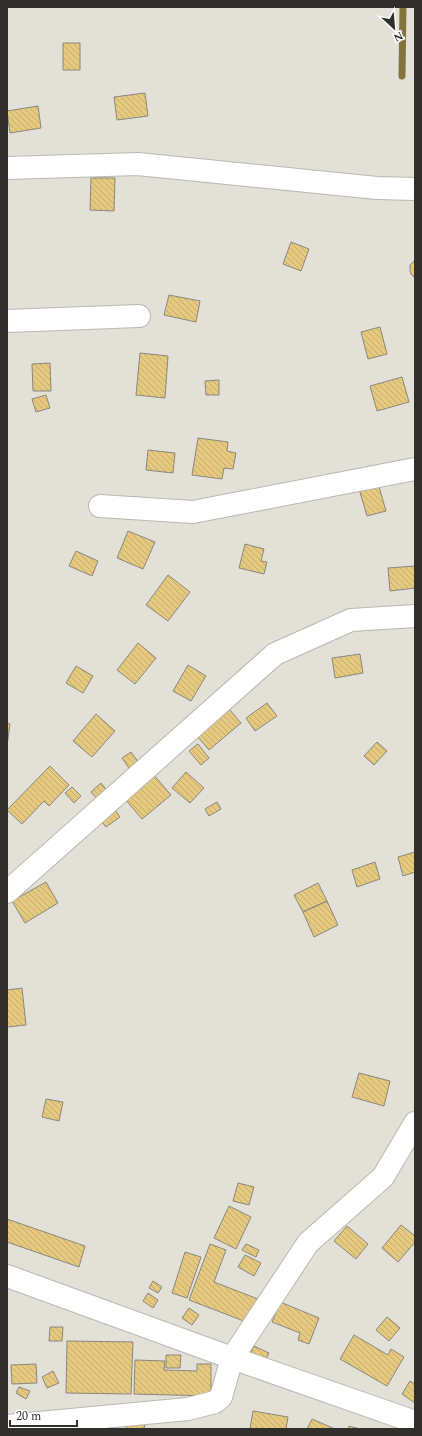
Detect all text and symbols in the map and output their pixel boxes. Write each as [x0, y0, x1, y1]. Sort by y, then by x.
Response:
north arrow [374, 8, 414, 48]
text: N [390, 27, 406, 46]
scale bar [10, 1402, 77, 1428]
text: 20 m [16, 1407, 41, 1426]

